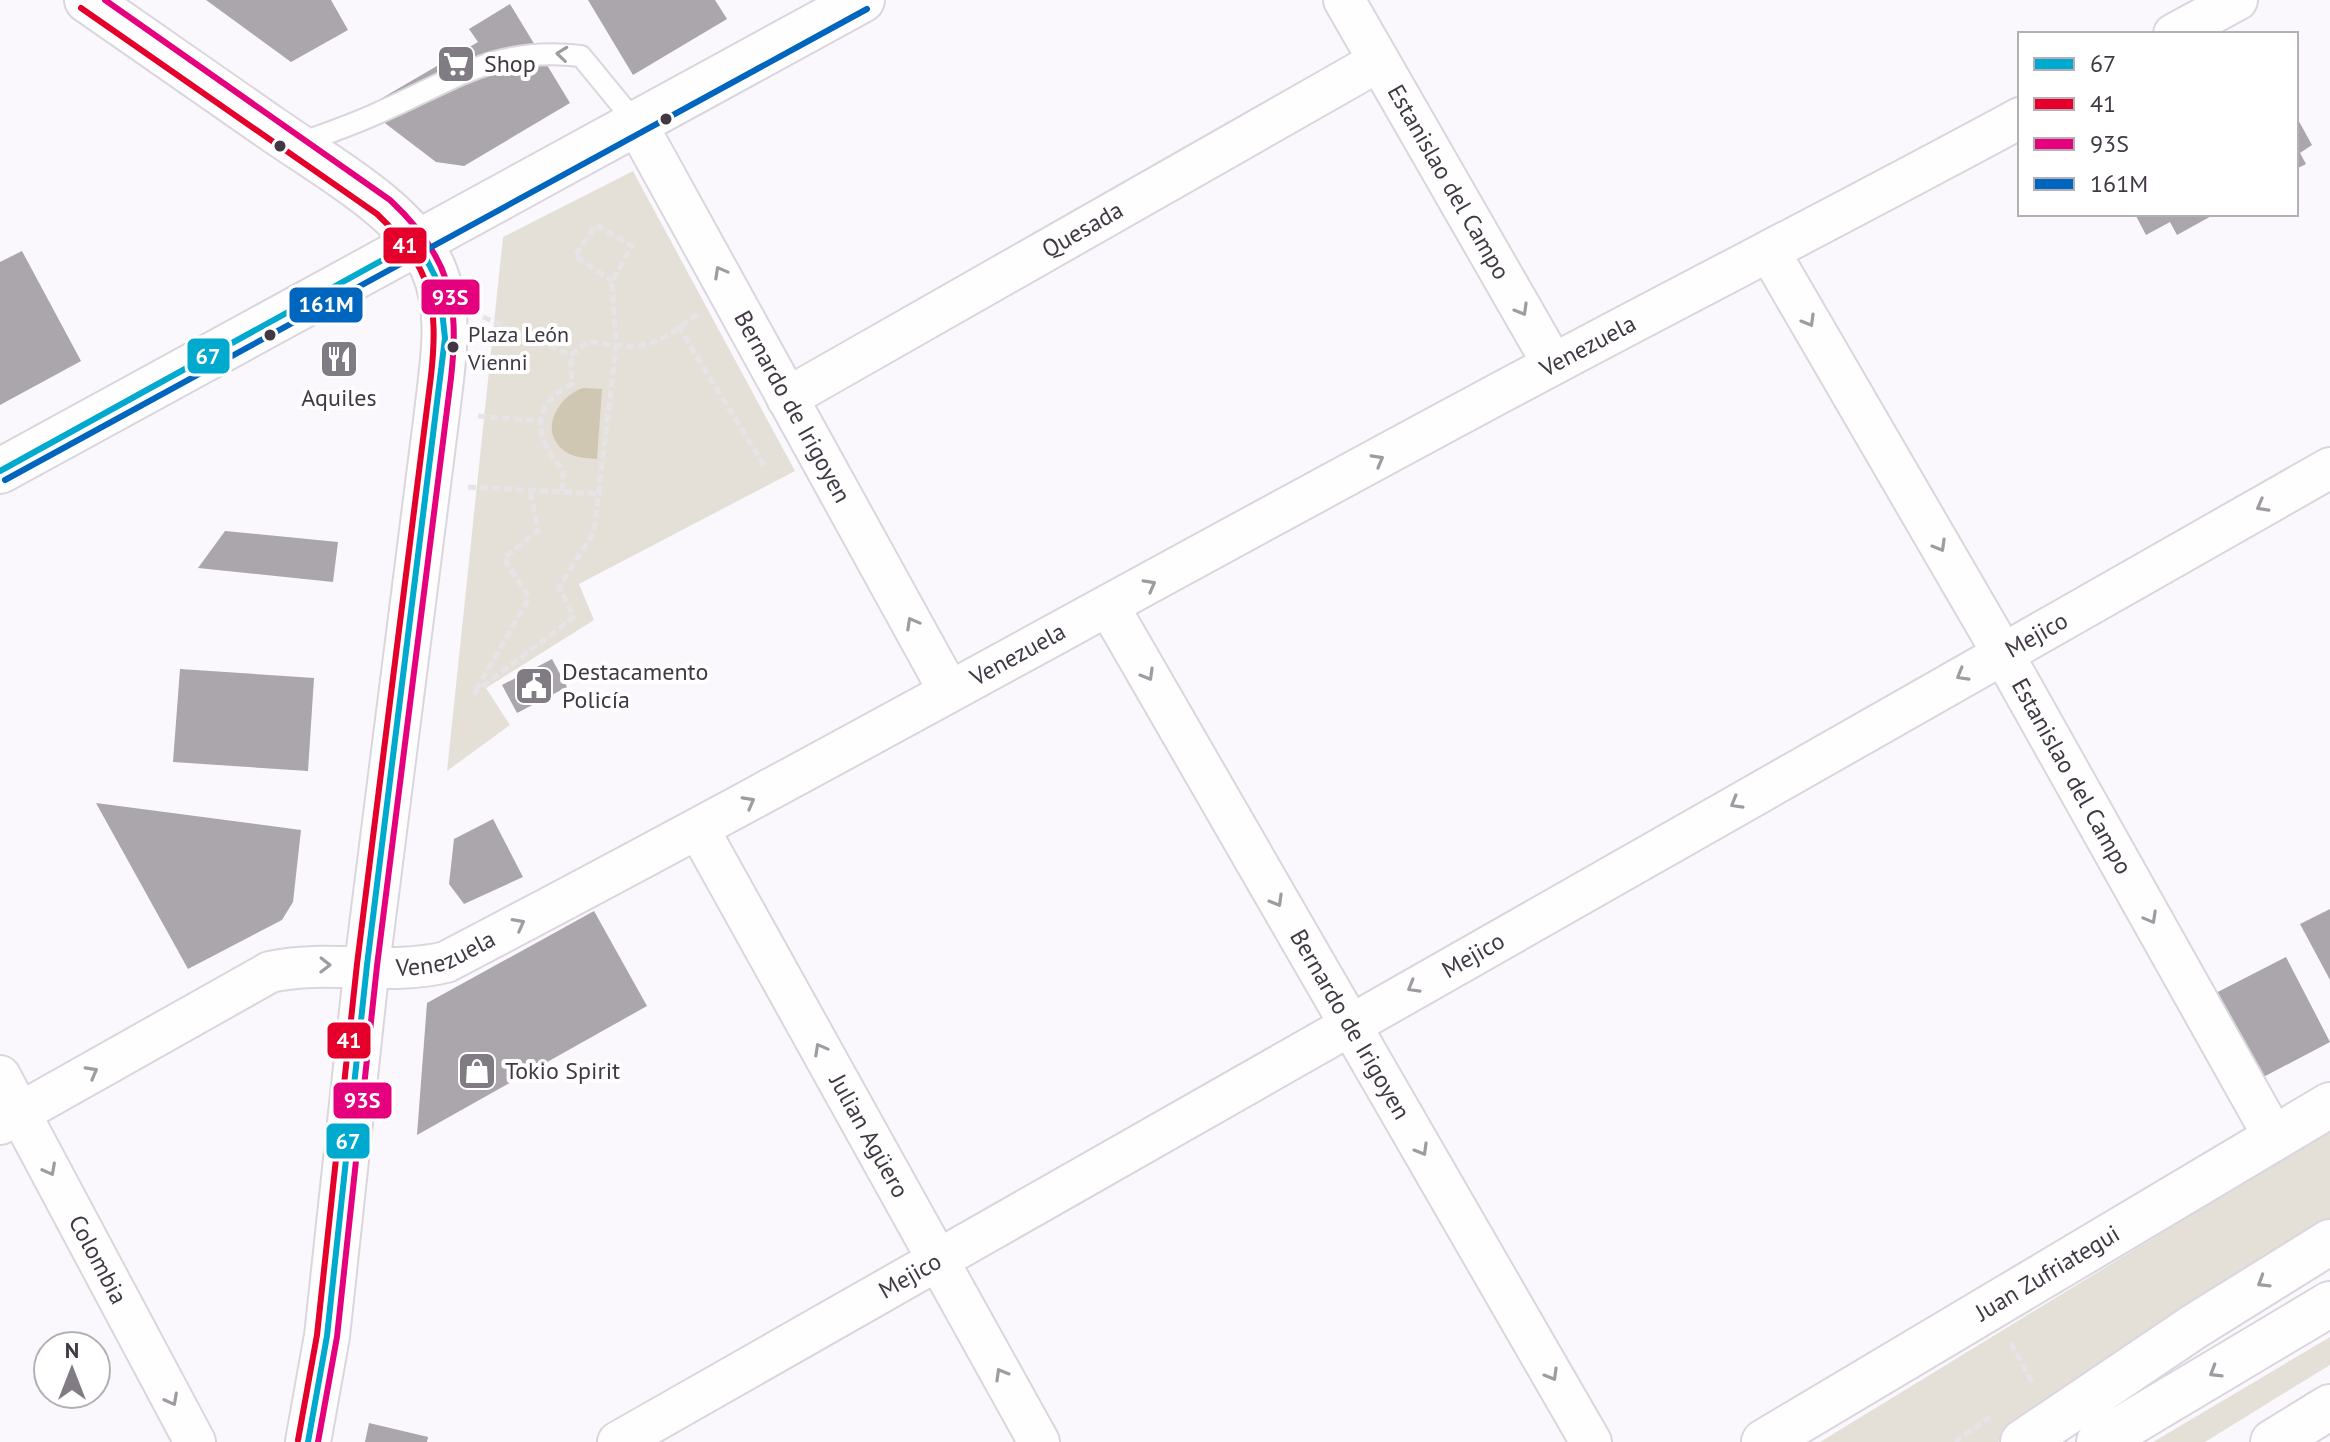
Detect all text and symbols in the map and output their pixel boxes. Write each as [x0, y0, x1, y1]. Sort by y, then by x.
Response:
legend [2018, 32, 2298, 216]
supermarket icon: Shop [435, 43, 477, 85]
one-way arrow [555, 45, 568, 62]
place label: Shop [484, 48, 536, 79]
text: 67 [2090, 48, 2116, 79]
street label: Estanislao del Campo [1381, 79, 1517, 285]
text: 41 [2090, 88, 2116, 119]
unlabelled marker [658, 111, 674, 127]
text: 93S [2090, 128, 2129, 159]
unlabelled marker [272, 138, 288, 154]
text: 161M [2090, 168, 2148, 199]
street label: Quesada [1036, 194, 1128, 265]
line badge: 41 [382, 226, 428, 265]
text: 41 [393, 231, 417, 259]
one-way arrow [714, 266, 730, 281]
line badge: 93S [420, 278, 481, 316]
text: 93S [432, 283, 468, 311]
line badge: 161M [288, 286, 364, 324]
text: 161M [298, 290, 354, 318]
one-way arrow [1512, 302, 1528, 316]
street label: Bernardo de Irigoyen [727, 305, 858, 508]
street label: Venezuela [1533, 307, 1641, 384]
one-way arrow [1799, 312, 1815, 327]
place label: Plaza León Vienni [467, 320, 569, 376]
unlabelled marker [262, 327, 278, 343]
line badge: 67 [186, 337, 231, 375]
restaurant icon: Aquiles [318, 338, 360, 380]
marker: Plaza León Vienni [445, 339, 461, 355]
text: 67 [196, 342, 220, 370]
place label: Aquiles [301, 382, 377, 413]
one-way arrow [1370, 455, 1384, 470]
one-way arrow [2256, 496, 2271, 512]
one-way arrow [1930, 537, 1946, 551]
one-way arrow [1141, 579, 1156, 595]
street label: Mejico [1999, 604, 2073, 665]
street label: Venezuela [964, 615, 1071, 693]
one-way arrow [906, 617, 921, 631]
place label: Destacamento Policía [562, 656, 708, 715]
public building icon: Destacamento Policía [513, 665, 555, 707]
one-way arrow [1956, 665, 1971, 681]
one-way arrow [1138, 666, 1154, 681]
street label: Estanislao del Campo [2005, 672, 2139, 880]
one-way arrow [1730, 793, 1745, 809]
one-way arrow [740, 796, 755, 812]
one-way arrow [1267, 892, 1283, 906]
one-way arrow [2141, 909, 2157, 924]
one-way arrow [510, 918, 525, 933]
street label: Venezuela [394, 923, 500, 983]
street label: Bernardo de Irigoyen [1283, 923, 1417, 1125]
street label: Mejico [1436, 925, 1510, 985]
one-way arrow [319, 956, 332, 974]
one-way arrow [1407, 977, 1422, 993]
line badge: 41 [326, 1021, 372, 1060]
text: 41 [337, 1026, 361, 1054]
one-way arrow [814, 1043, 830, 1058]
shop icon: Tokio Spirit [456, 1050, 498, 1092]
place label: Tokio Spirit [505, 1055, 620, 1086]
one-way arrow [84, 1066, 98, 1082]
street label: Julian Agüero [822, 1067, 916, 1203]
line badge: 93S [332, 1081, 393, 1120]
text: 93S [344, 1086, 380, 1114]
line badge: 67 [325, 1122, 371, 1160]
text: 67 [336, 1127, 360, 1155]
one-way arrow [1412, 1141, 1428, 1156]
one-way arrow [41, 1161, 56, 1176]
street label: Colombia [62, 1209, 135, 1309]
street label: Juan Zufriategui [1969, 1218, 2125, 1328]
street label: Mejico [873, 1245, 947, 1306]
one-way arrow [2257, 1273, 2272, 1288]
north arrow [32, 1330, 112, 1410]
text: N [65, 1336, 79, 1364]
one-way arrow [2209, 1363, 2224, 1378]
one-way arrow [1542, 1366, 1558, 1381]
one-way arrow [995, 1368, 1011, 1383]
one-way arrow [162, 1391, 178, 1405]

